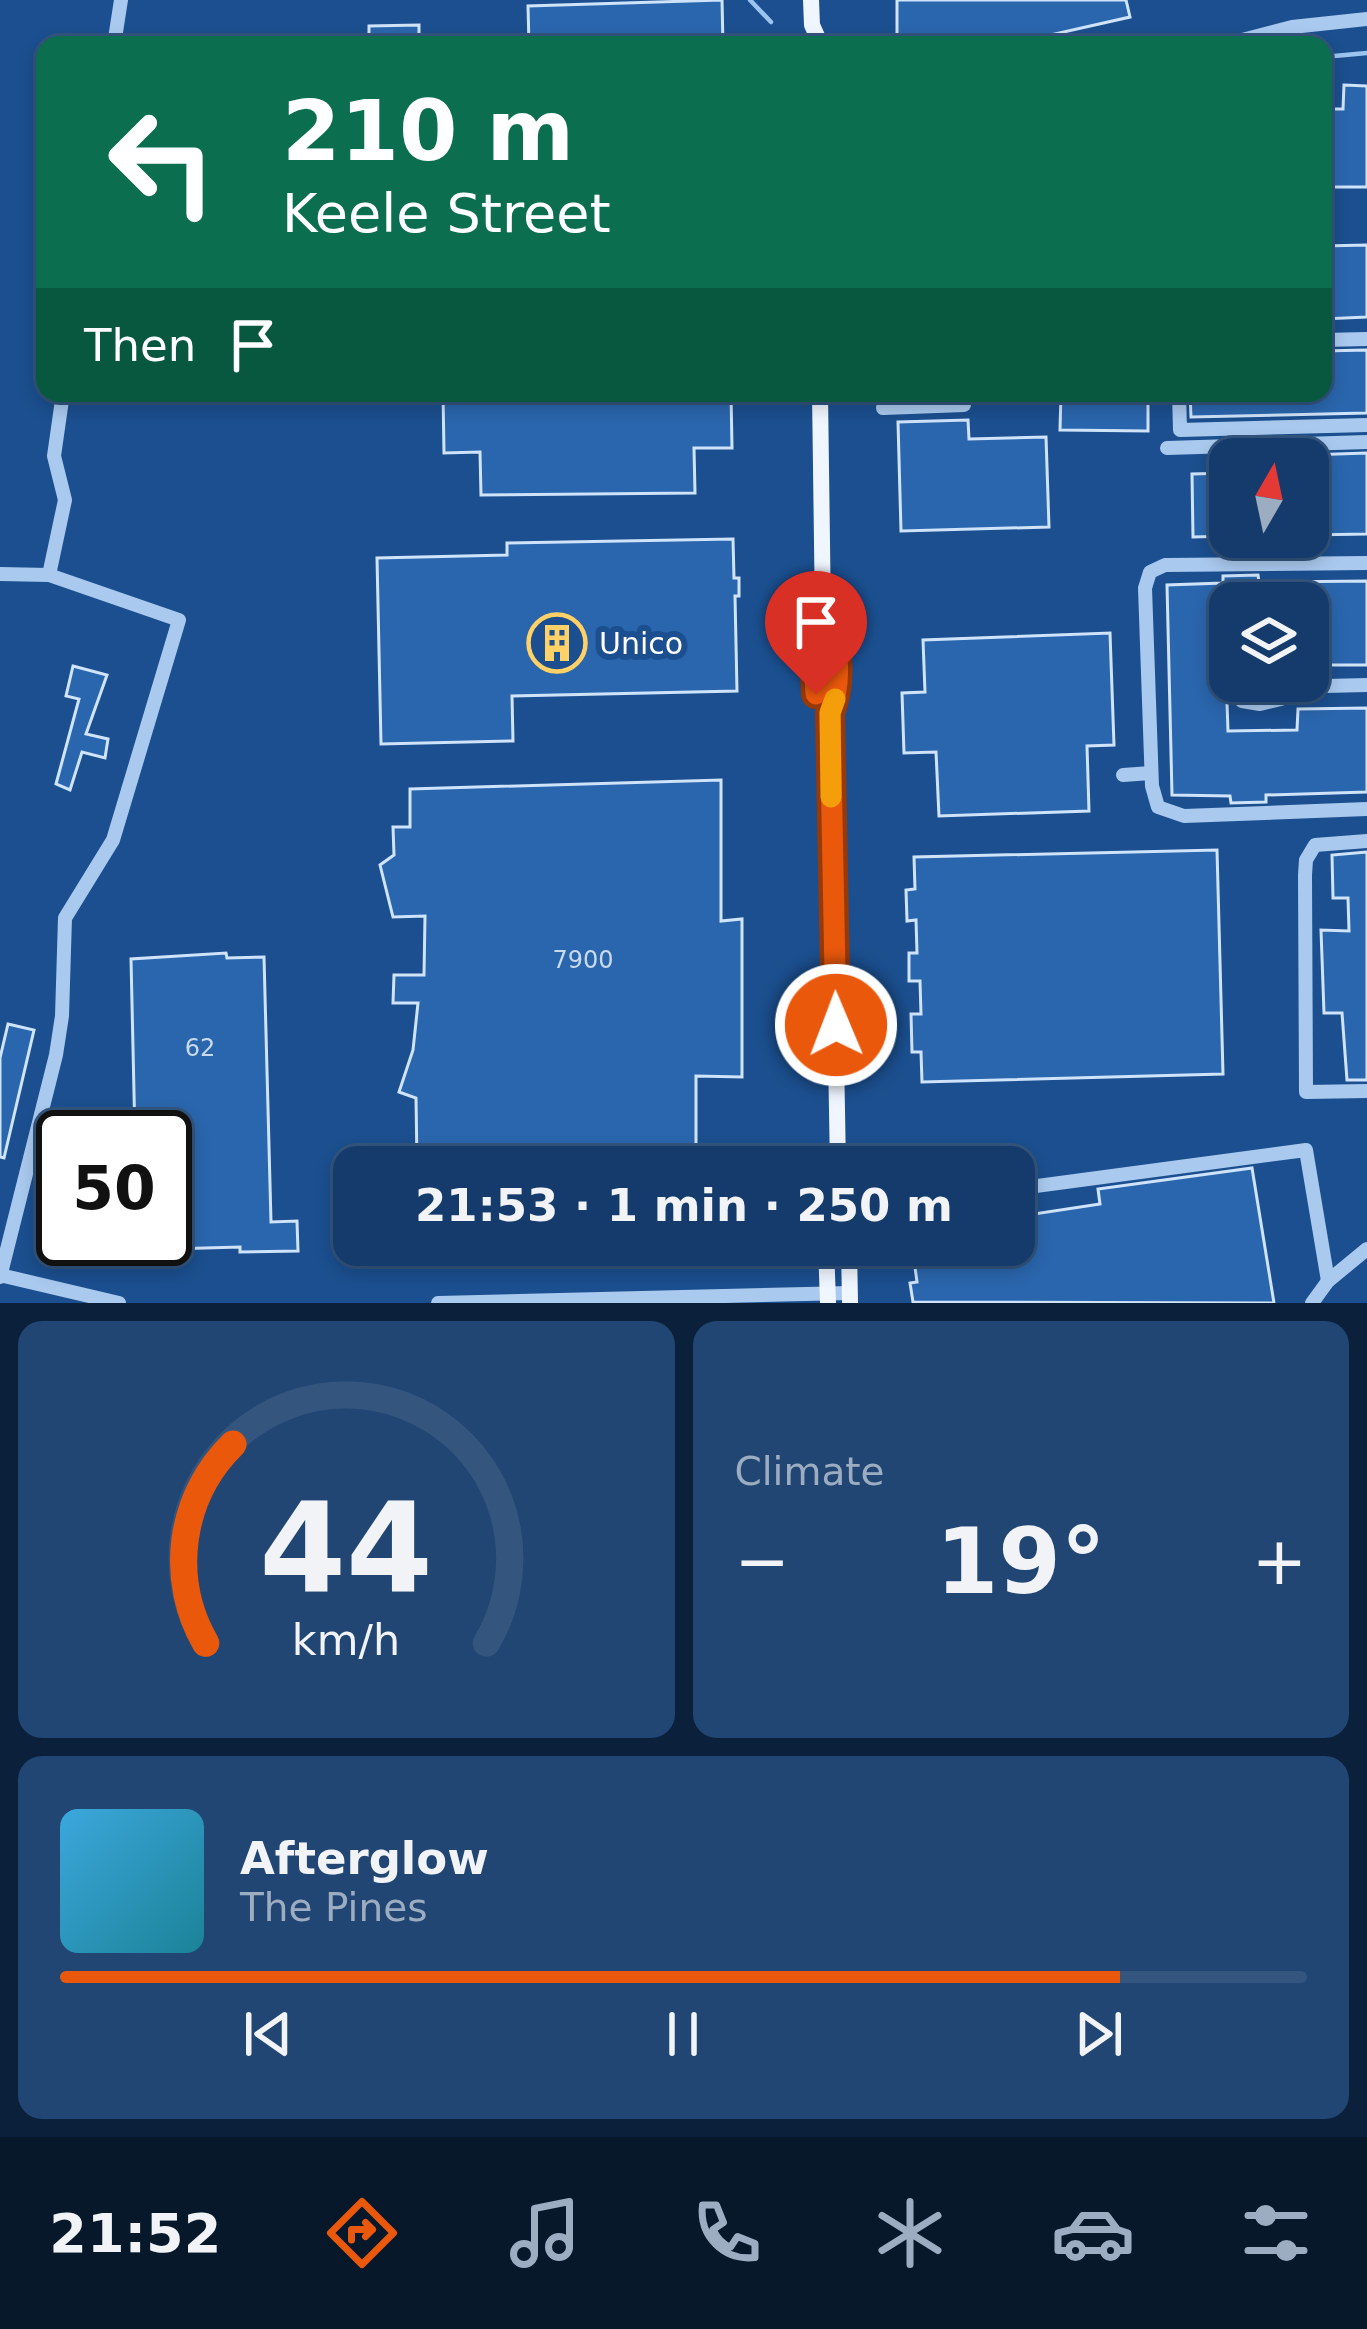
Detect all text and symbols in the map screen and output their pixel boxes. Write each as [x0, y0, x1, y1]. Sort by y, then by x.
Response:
text: 210 m [282, 82, 574, 180]
icon: left [84, 84, 240, 240]
text: Keele Street [282, 182, 611, 245]
icon: arrive [220, 312, 286, 378]
text: Then [84, 319, 196, 372]
north arrow [1209, 438, 1329, 558]
map controls [1209, 438, 1329, 702]
pin [765, 571, 867, 694]
button: layers [1209, 582, 1329, 702]
icon: arrive [783, 589, 849, 655]
building icon: Unico [526, 612, 588, 674]
place label: Unico [599, 626, 683, 661]
house number: 7900 [552, 946, 614, 974]
position arrow [773, 962, 899, 1088]
house number: 62 [185, 1034, 215, 1062]
speed limit sign: 50 [36, 1110, 192, 1266]
text: 21:53 · 1 min · 250 m [415, 1179, 953, 1232]
text: Climate [735, 1449, 885, 1494]
text: 44 [259, 1476, 433, 1621]
text: 19° [936, 1509, 1106, 1614]
text: − [735, 1523, 790, 1600]
text: + [1252, 1523, 1307, 1600]
text: km/h [292, 1614, 400, 1664]
text: Afterglow [240, 1832, 489, 1885]
text: The Pines [240, 1885, 427, 1930]
icon: previous [235, 2001, 301, 2067]
icon: pause [650, 2001, 716, 2067]
icon: next [1066, 2001, 1132, 2067]
icon: directions [320, 2191, 404, 2275]
icon: music [503, 2191, 587, 2275]
icon: phone [685, 2191, 769, 2275]
icon: climate [868, 2191, 952, 2275]
icon: car [1051, 2191, 1135, 2275]
icon: filters [1234, 2191, 1318, 2275]
text: 21:52 [49, 2202, 221, 2265]

